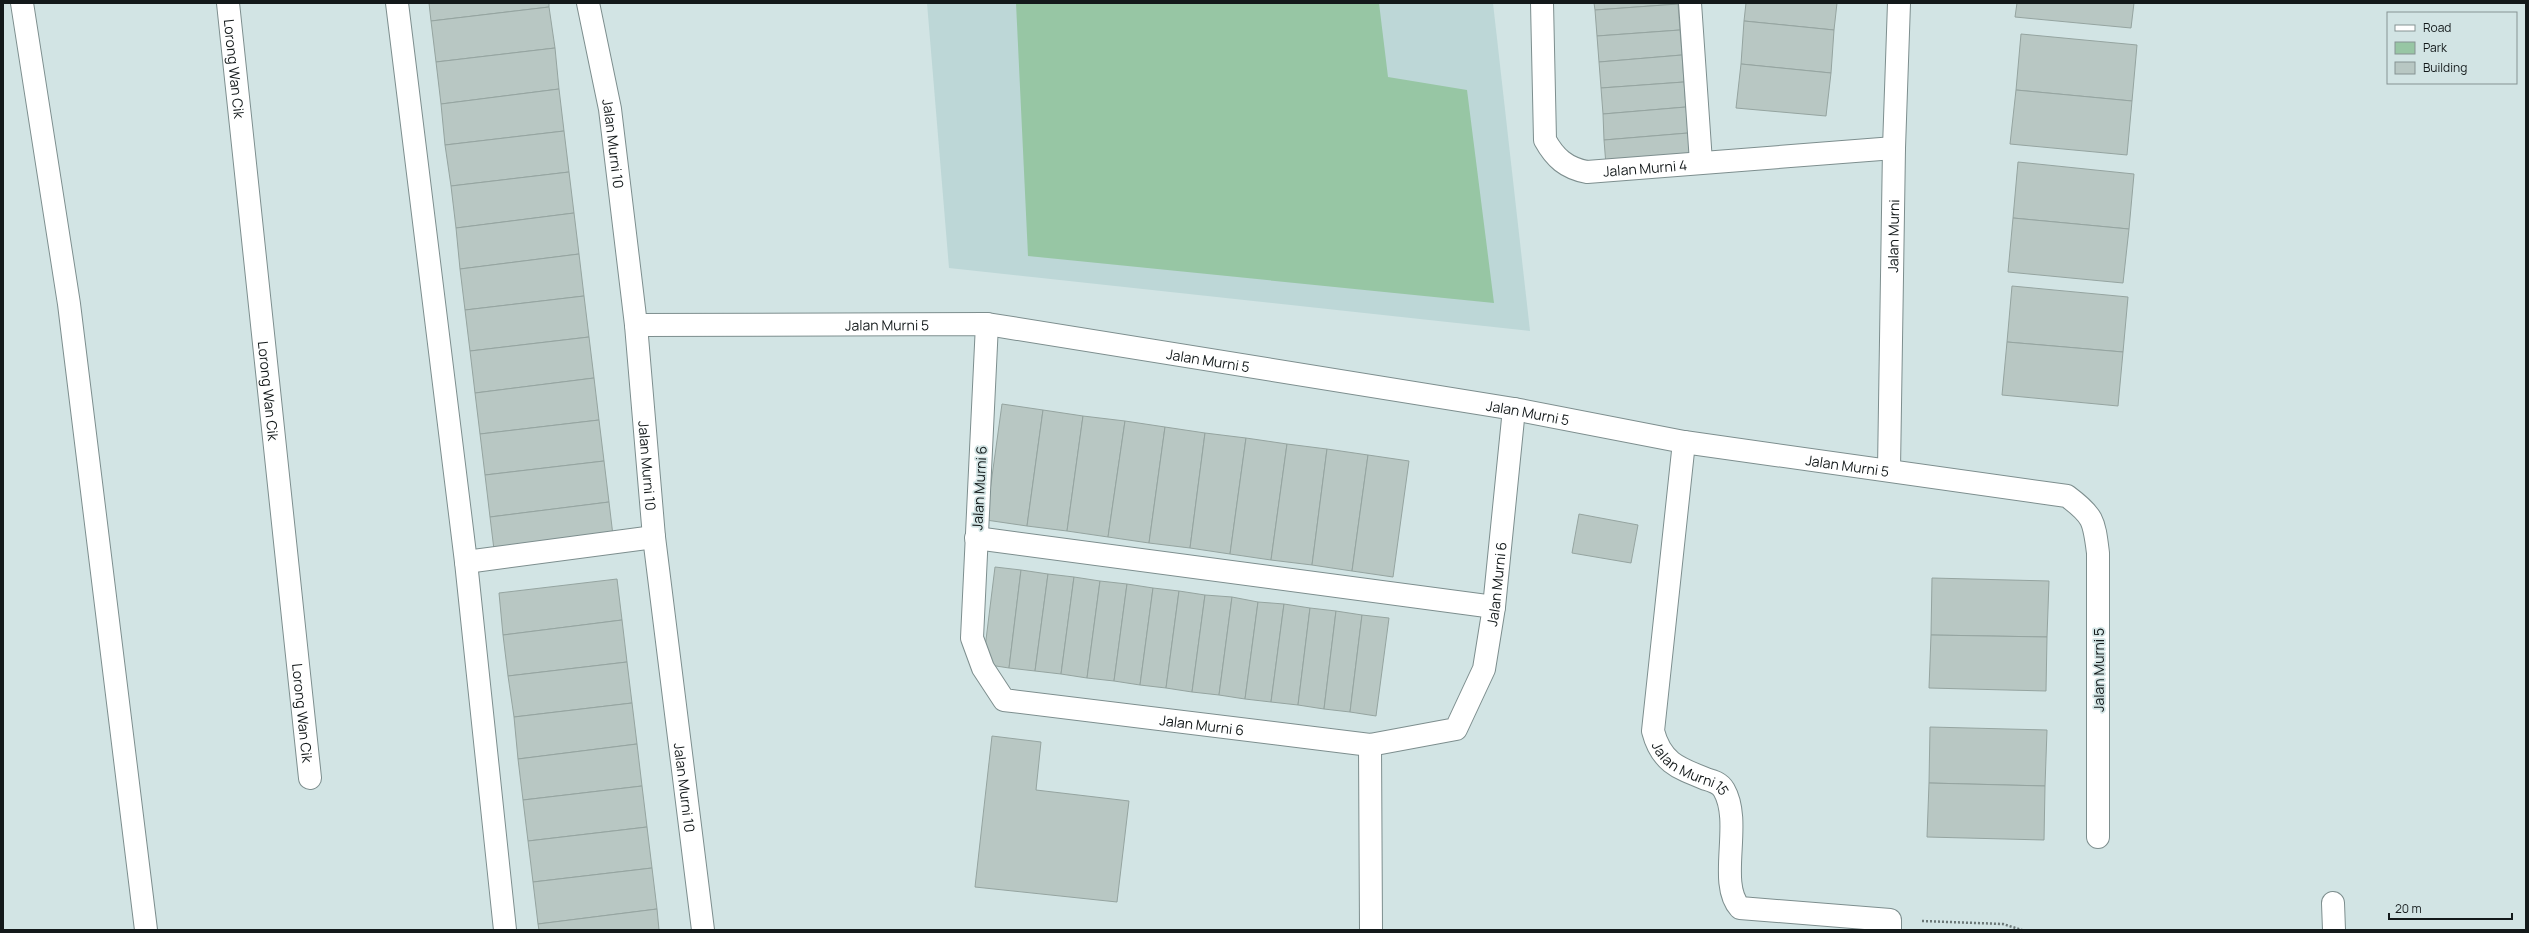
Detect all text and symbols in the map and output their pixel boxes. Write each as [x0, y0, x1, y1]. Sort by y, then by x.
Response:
legend [2387, 12, 2517, 84]
street label: Lorong Wan Cik [220, 18, 250, 120]
text: Road [2423, 19, 2451, 36]
text: Park [2423, 39, 2448, 56]
text: Building [2423, 59, 2467, 76]
street label: Jalan Murni 10 [599, 97, 629, 189]
street label: Jalan Murni 4 [1602, 155, 1688, 180]
street label: Jalan Murni [1883, 199, 1903, 273]
street label: Jalan Murni 5 [845, 315, 929, 334]
street label: Lorong Wan Cik [254, 340, 284, 442]
street label: Jalan Murni 5 [1165, 344, 1251, 376]
street label: Jalan Murni 5 [1485, 395, 1571, 429]
street label: Jalan Murni 10 [635, 420, 661, 511]
street label: Jalan Murni 6 [967, 445, 991, 531]
street label: Jalan Murni 5 [1804, 450, 1890, 480]
street label: Jalan Murni 6 [1482, 541, 1510, 627]
street label: Jalan Murni 5 [2089, 628, 2108, 712]
street label: Lorong Wan Cik [288, 662, 318, 765]
street label: Jalan Murni 6 [1159, 710, 1245, 739]
street label: Jalan Murni 15 [1648, 738, 1734, 798]
street label: Jalan Murni 10 [670, 742, 700, 833]
scale bar [2389, 895, 2512, 921]
text: 20 m [2395, 900, 2422, 917]

